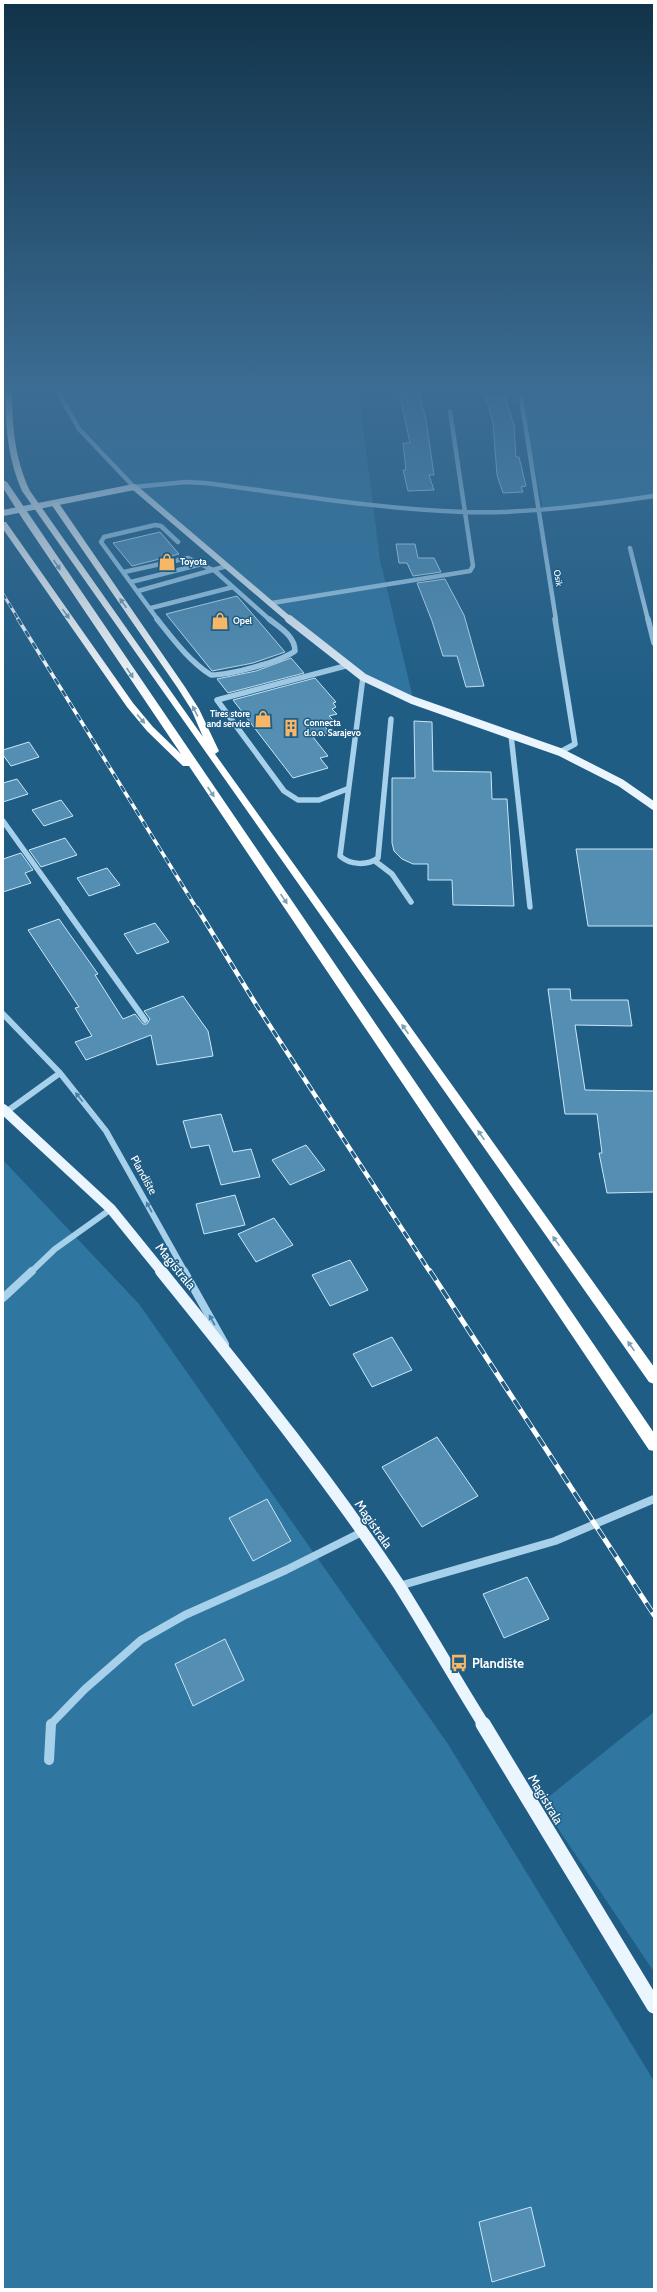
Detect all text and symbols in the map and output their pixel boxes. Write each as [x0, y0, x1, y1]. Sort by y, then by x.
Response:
shop icon: Toyota [157, 552, 177, 572]
place label: Toyota [180, 556, 207, 567]
one-way arrow [53, 560, 61, 570]
street label: Osik [552, 569, 565, 587]
one-way arrow [119, 598, 127, 608]
one-way arrow [62, 608, 70, 619]
shop icon: Opel [210, 611, 230, 631]
place label: Opel [233, 615, 253, 626]
one-way arrow [126, 667, 134, 678]
one-way arrow [192, 705, 199, 717]
place label: Tires store and service [207, 708, 250, 729]
shop icon: Tires store and service [253, 709, 273, 729]
one-way arrow [137, 714, 146, 725]
place label: Connecta d.o.o. Sarajevo [304, 717, 361, 738]
building icon: Connecta d.o.o. Sarajevo [281, 718, 301, 738]
one-way arrow [207, 787, 215, 797]
one-way arrow [280, 894, 288, 905]
one-way arrow [401, 1023, 409, 1034]
one-way arrow [75, 1092, 83, 1103]
one-way arrow [477, 1129, 485, 1140]
street label: Plandište [128, 1153, 161, 1197]
one-way arrow [145, 1201, 152, 1213]
one-way arrow [552, 1235, 560, 1246]
street label: Magistrala [152, 1239, 200, 1293]
one-way arrow [209, 1314, 215, 1326]
one-way arrow [627, 1341, 635, 1352]
street label: Magistrala [352, 1497, 397, 1552]
bus stop icon: Plandište [449, 1653, 469, 1673]
place label: Plandište [472, 1655, 524, 1671]
street label: Magistrala [525, 1771, 568, 1828]

